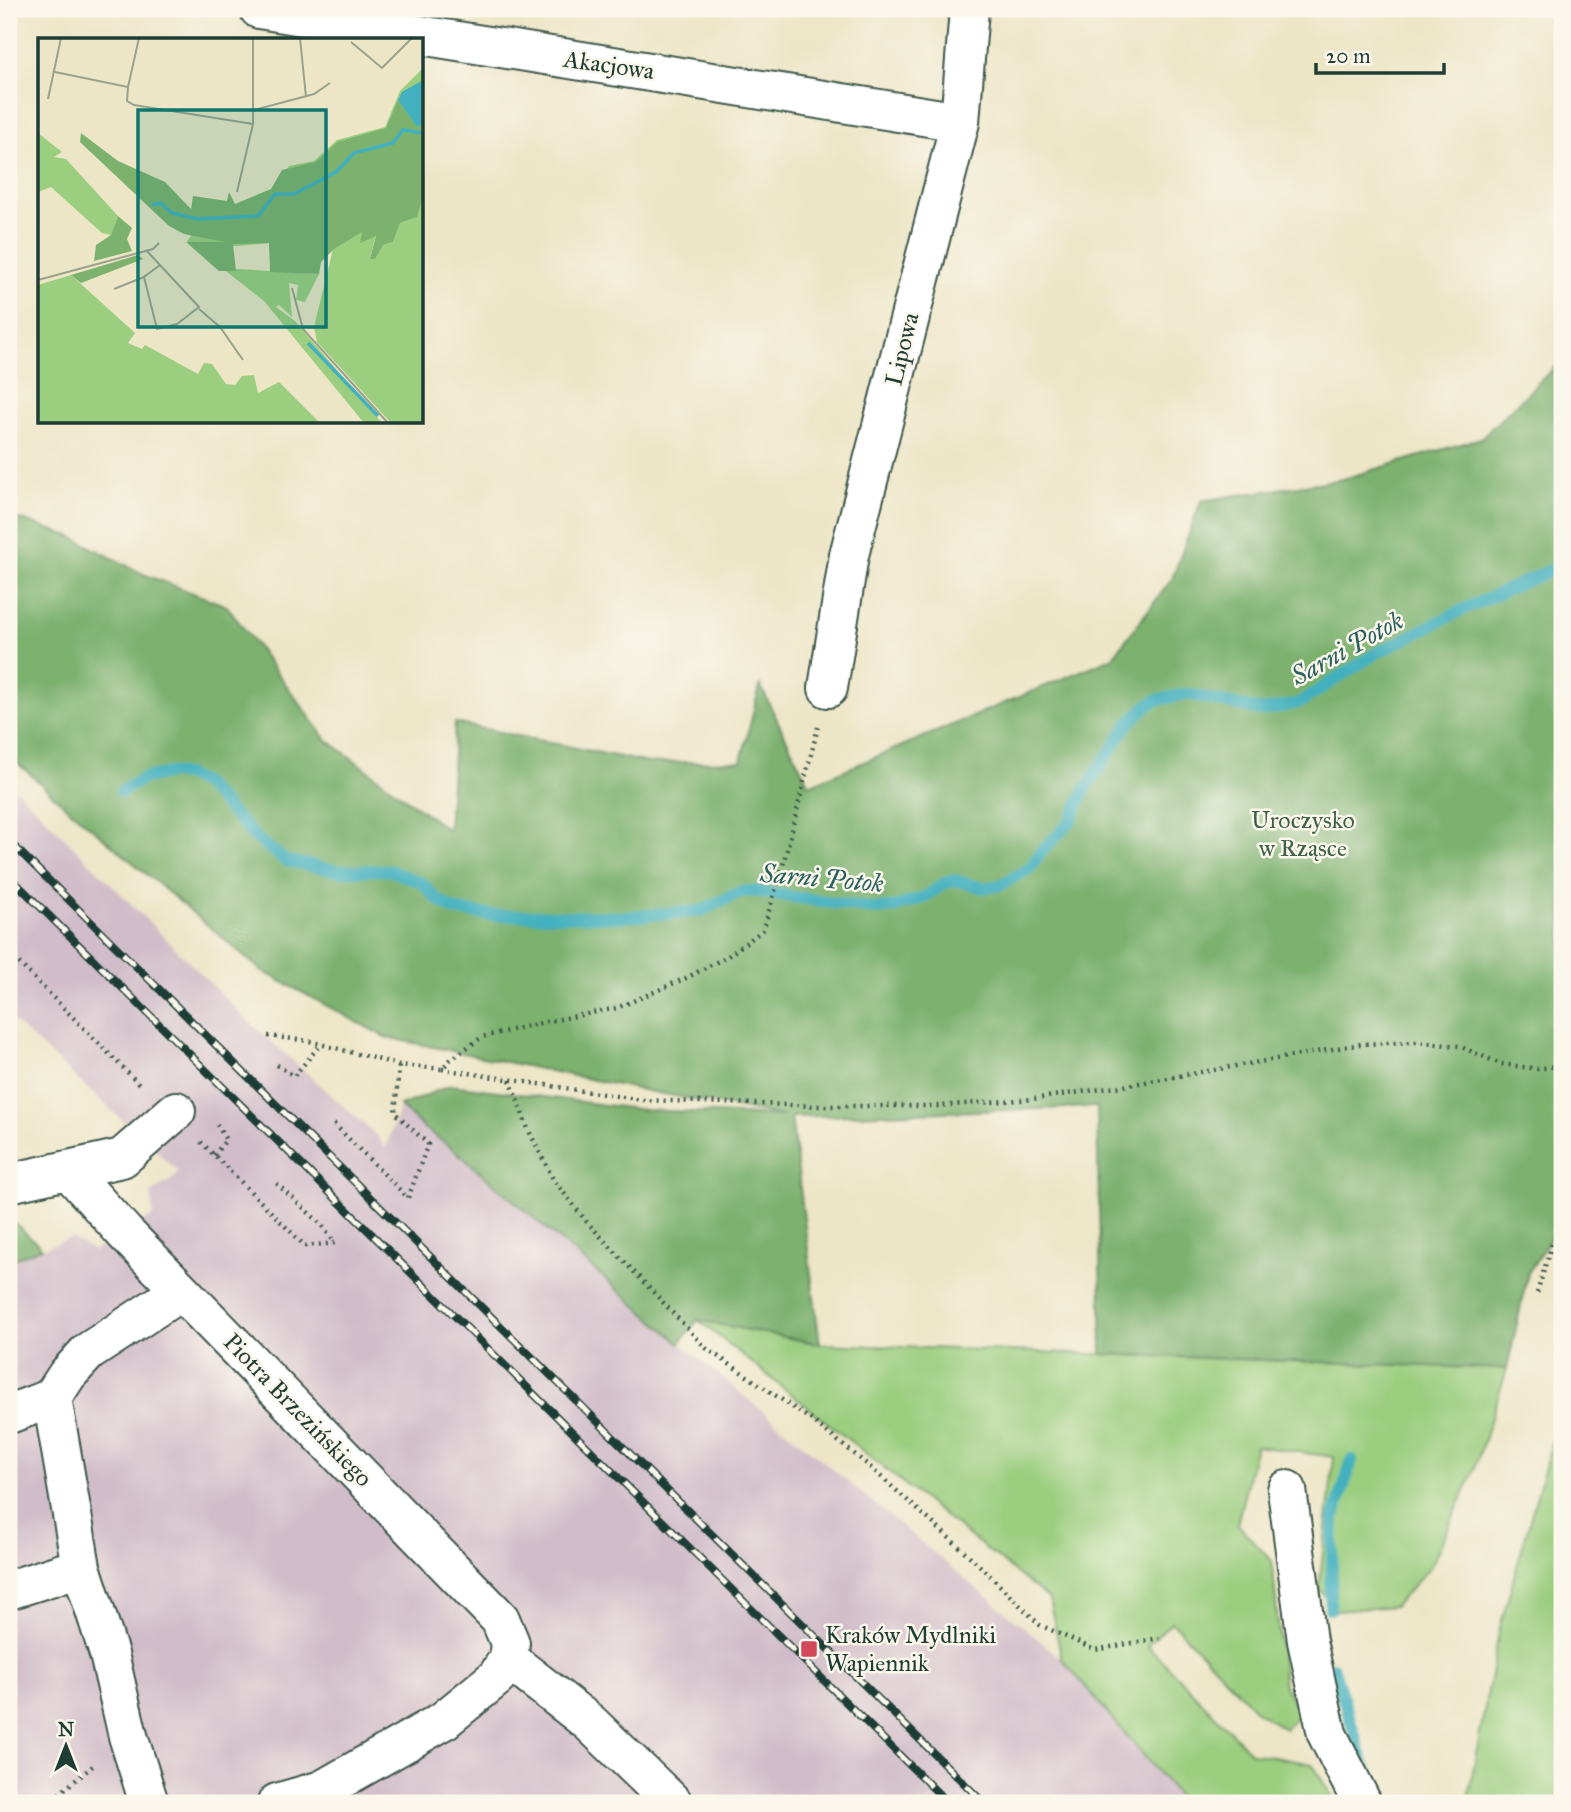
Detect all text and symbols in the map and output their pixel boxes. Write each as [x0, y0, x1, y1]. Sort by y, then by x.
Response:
scale bar [1316, 32, 1443, 76]
inset map [38, 38, 424, 424]
text: 20 m [1326, 43, 1371, 69]
street label: Akacjowa [561, 44, 657, 86]
street label: Lipowa [878, 308, 926, 389]
water label: Sarni Potok [1284, 604, 1409, 692]
park label: Uroczysko w Rząsce [1251, 805, 1355, 863]
water label: Sarni Potok [758, 857, 885, 899]
street label: Piotra Brzezińskiego [217, 1327, 379, 1493]
place label: Kraków Mydlniki Wapiennik [825, 1620, 997, 1678]
marker: Kraków Mydlniki Wapiennik [799, 1639, 819, 1659]
north arrow [32, 1710, 102, 1780]
text: N [58, 1718, 74, 1741]

